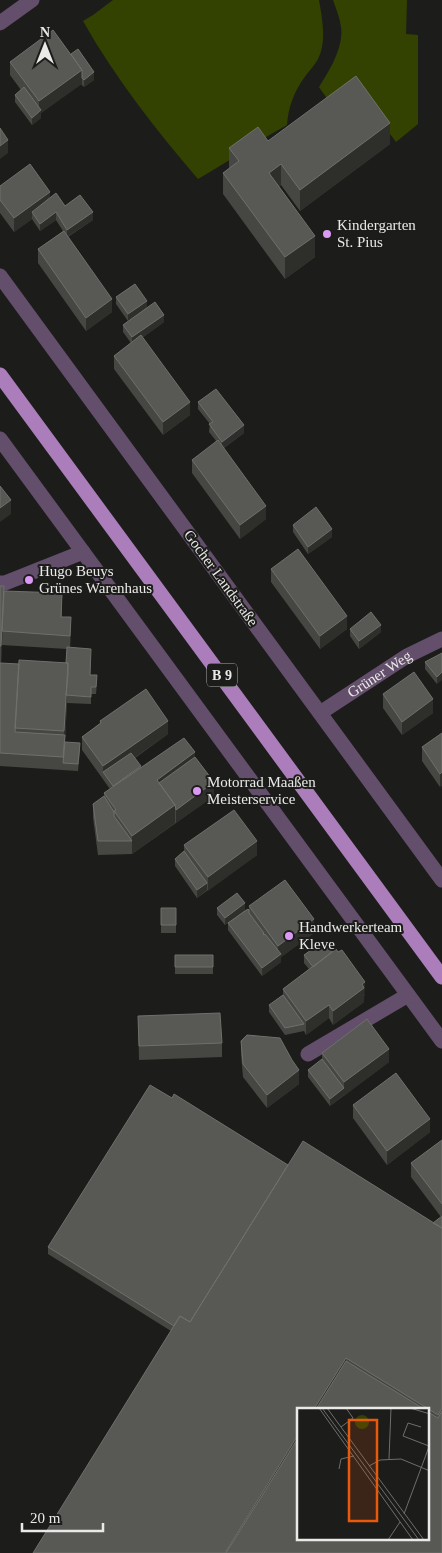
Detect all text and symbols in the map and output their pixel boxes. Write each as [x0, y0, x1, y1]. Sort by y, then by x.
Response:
north arrow [20, 20, 70, 70]
text: N [40, 25, 50, 40]
place label: Kindergarten St. Pius [337, 217, 416, 250]
marker: Kindergarten St. Pius [321, 228, 333, 240]
street label: Gocher Landstraße [181, 527, 261, 629]
place label: Hugo Beuys Grünes Warenhaus [39, 563, 152, 596]
marker: Hugo Beuys Grünes Warenhaus [23, 574, 35, 586]
street label: Grüner Weg [344, 647, 415, 701]
road number: B 9 [207, 664, 237, 686]
place label: Motorrad Maaßen Meisterservice [207, 774, 316, 807]
marker: Motorrad Maaßen Meisterservice [191, 785, 203, 797]
place label: Handwerkerteam Kleve [299, 919, 403, 952]
marker: Handwerkerteam Kleve [283, 930, 295, 942]
inset map [297, 1408, 430, 1540]
scale bar [22, 1500, 104, 1532]
text: 20 m [30, 1510, 61, 1526]

